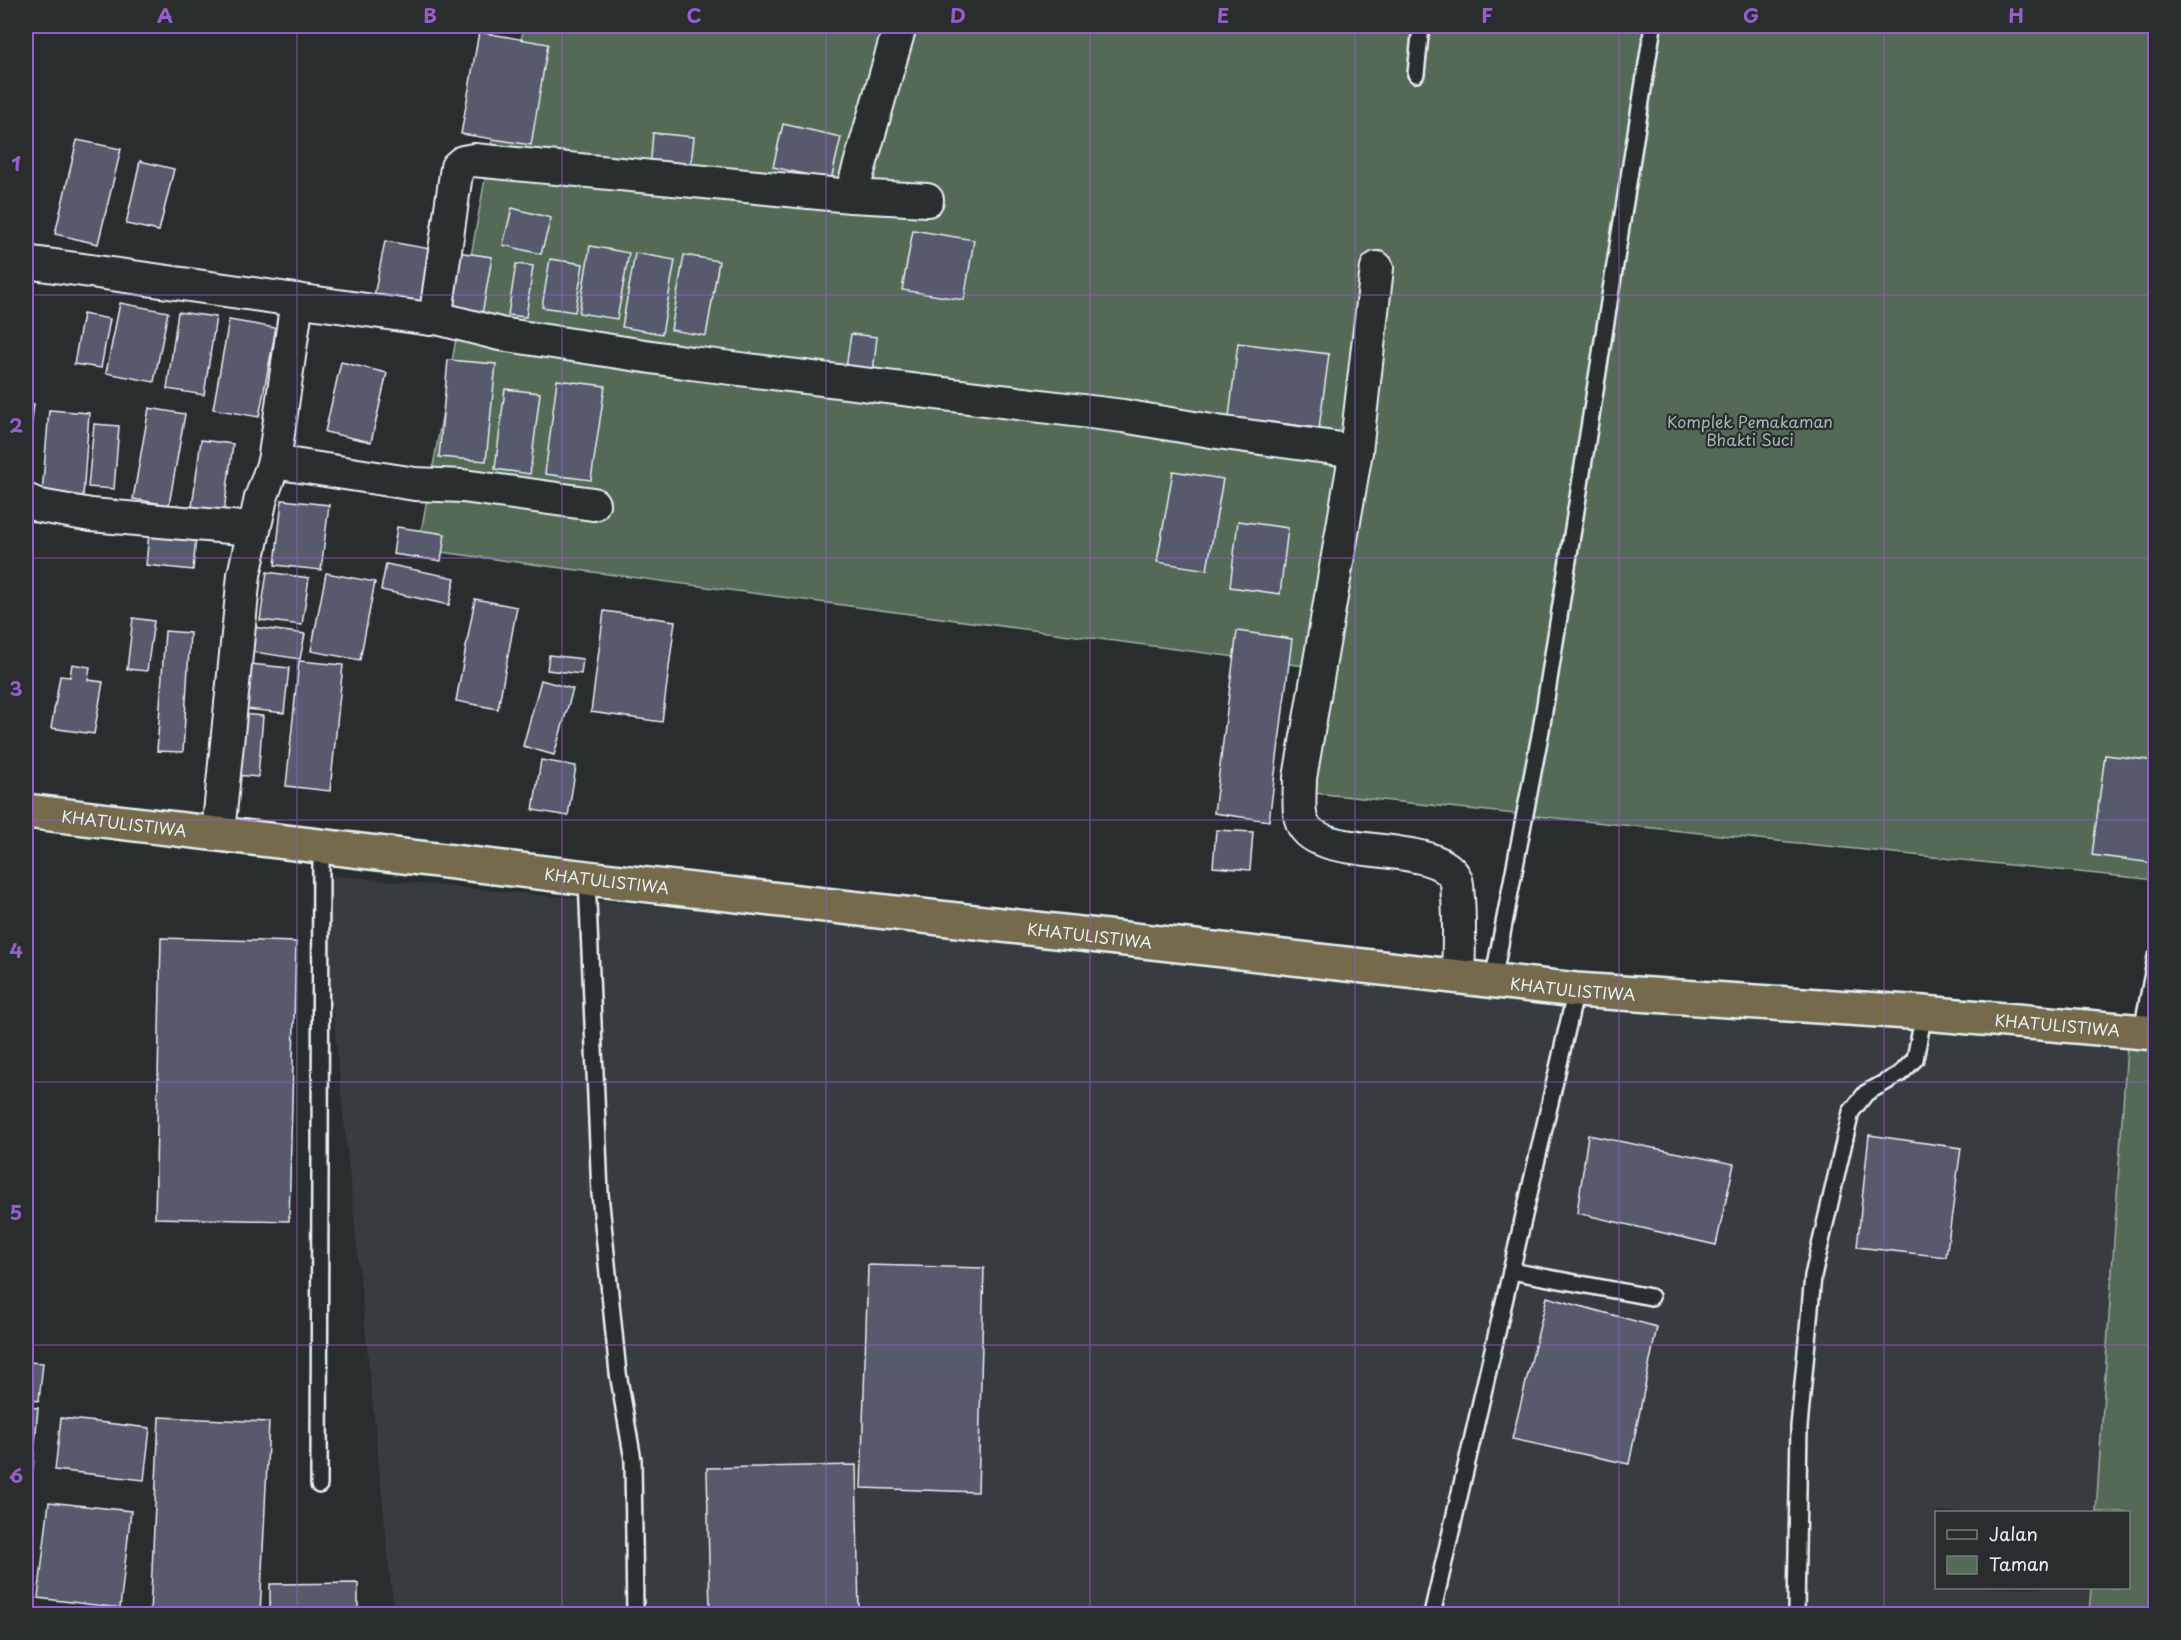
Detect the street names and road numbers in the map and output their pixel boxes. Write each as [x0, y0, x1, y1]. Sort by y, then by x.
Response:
street label: KHATULISTIWA [61, 803, 188, 842]
street label: KHATULISTIWA [543, 861, 671, 899]
street label: KHATULISTIWA [1026, 916, 1154, 954]
street label: KHATULISTIWA [1509, 971, 1636, 1006]
street label: KHATULISTIWA [1994, 1007, 2121, 1042]

